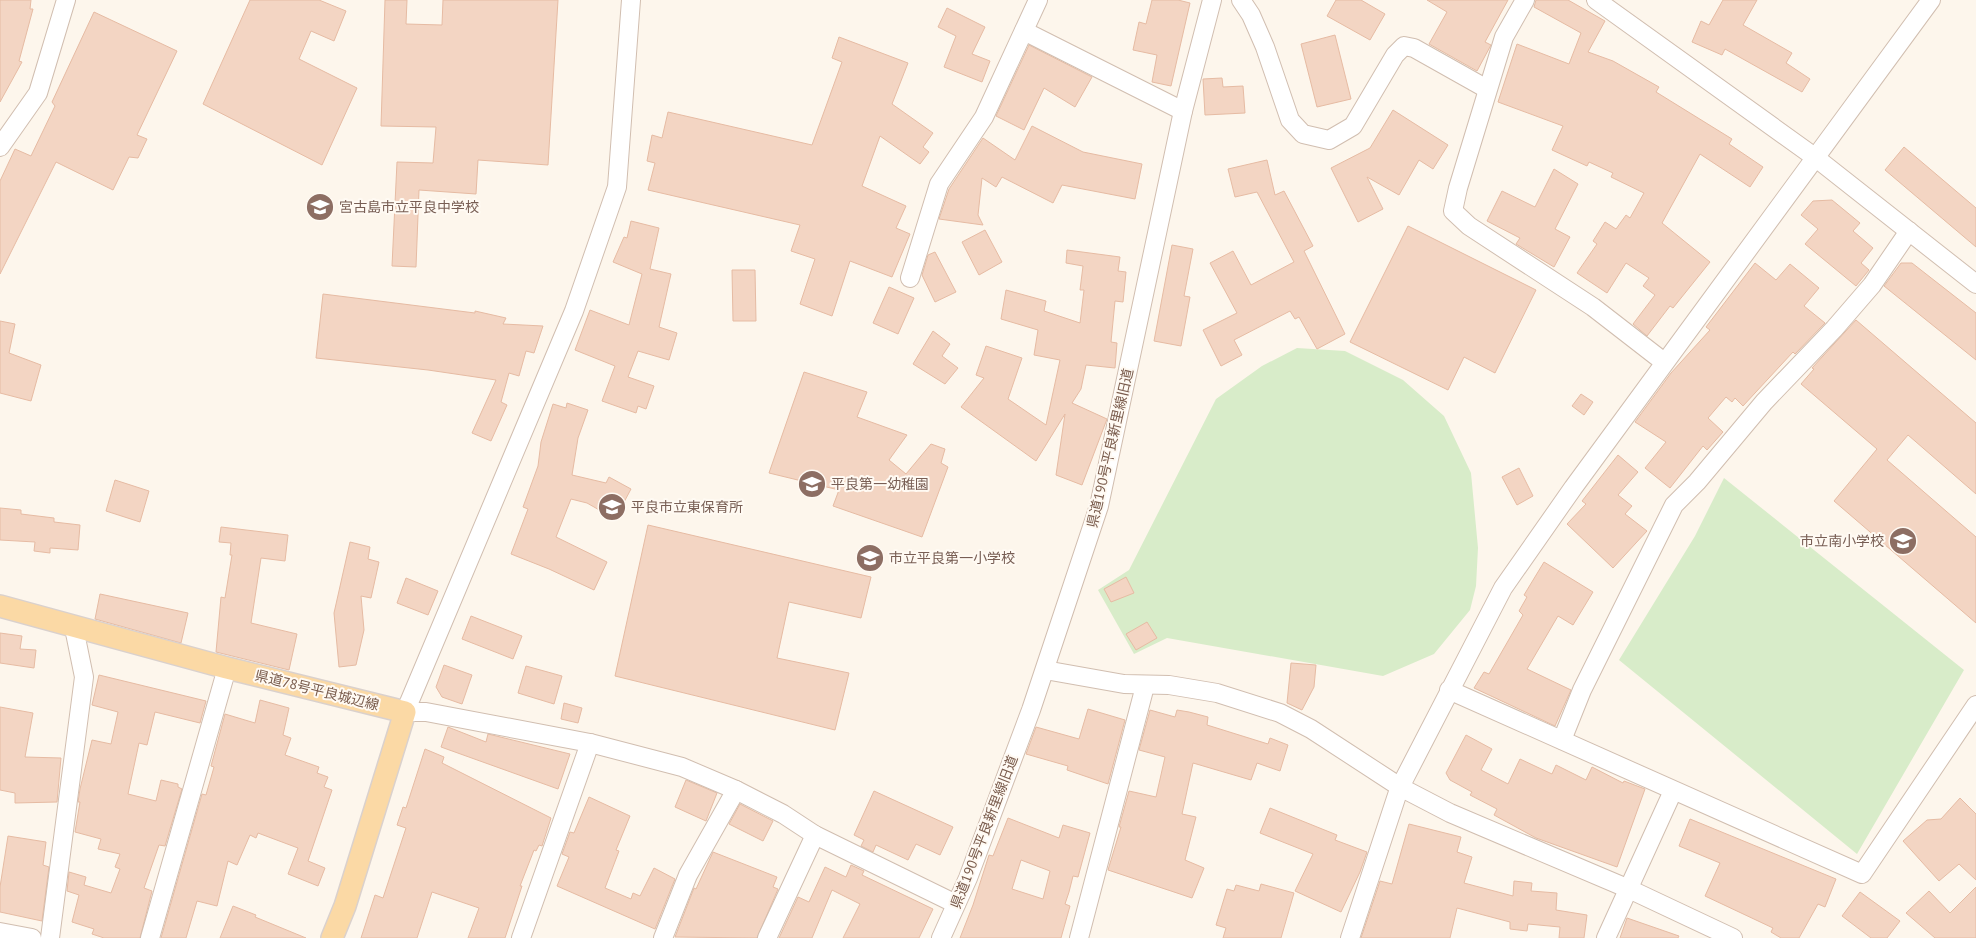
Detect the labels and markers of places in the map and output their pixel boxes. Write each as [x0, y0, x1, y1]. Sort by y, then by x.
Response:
school or university icon: 宮古島市立平良中学校 [305, 192, 335, 222]
place label: 宮古島市立平良中学校 [339, 198, 479, 216]
school or university icon: 平良第一幼稚園 [797, 469, 827, 499]
place label: 平良第一幼稚園 [831, 475, 929, 493]
school or university icon: 平良市立東保育所 [597, 492, 627, 522]
place label: 平良市立東保育所 [631, 498, 743, 516]
school or university icon: 市立南小学校 [1888, 526, 1918, 556]
place label: 市立南小学校 [1800, 532, 1884, 550]
school or university icon: 市立平良第一小学校 [855, 543, 885, 573]
place label: 市立平良第一小学校 [889, 549, 1015, 567]

